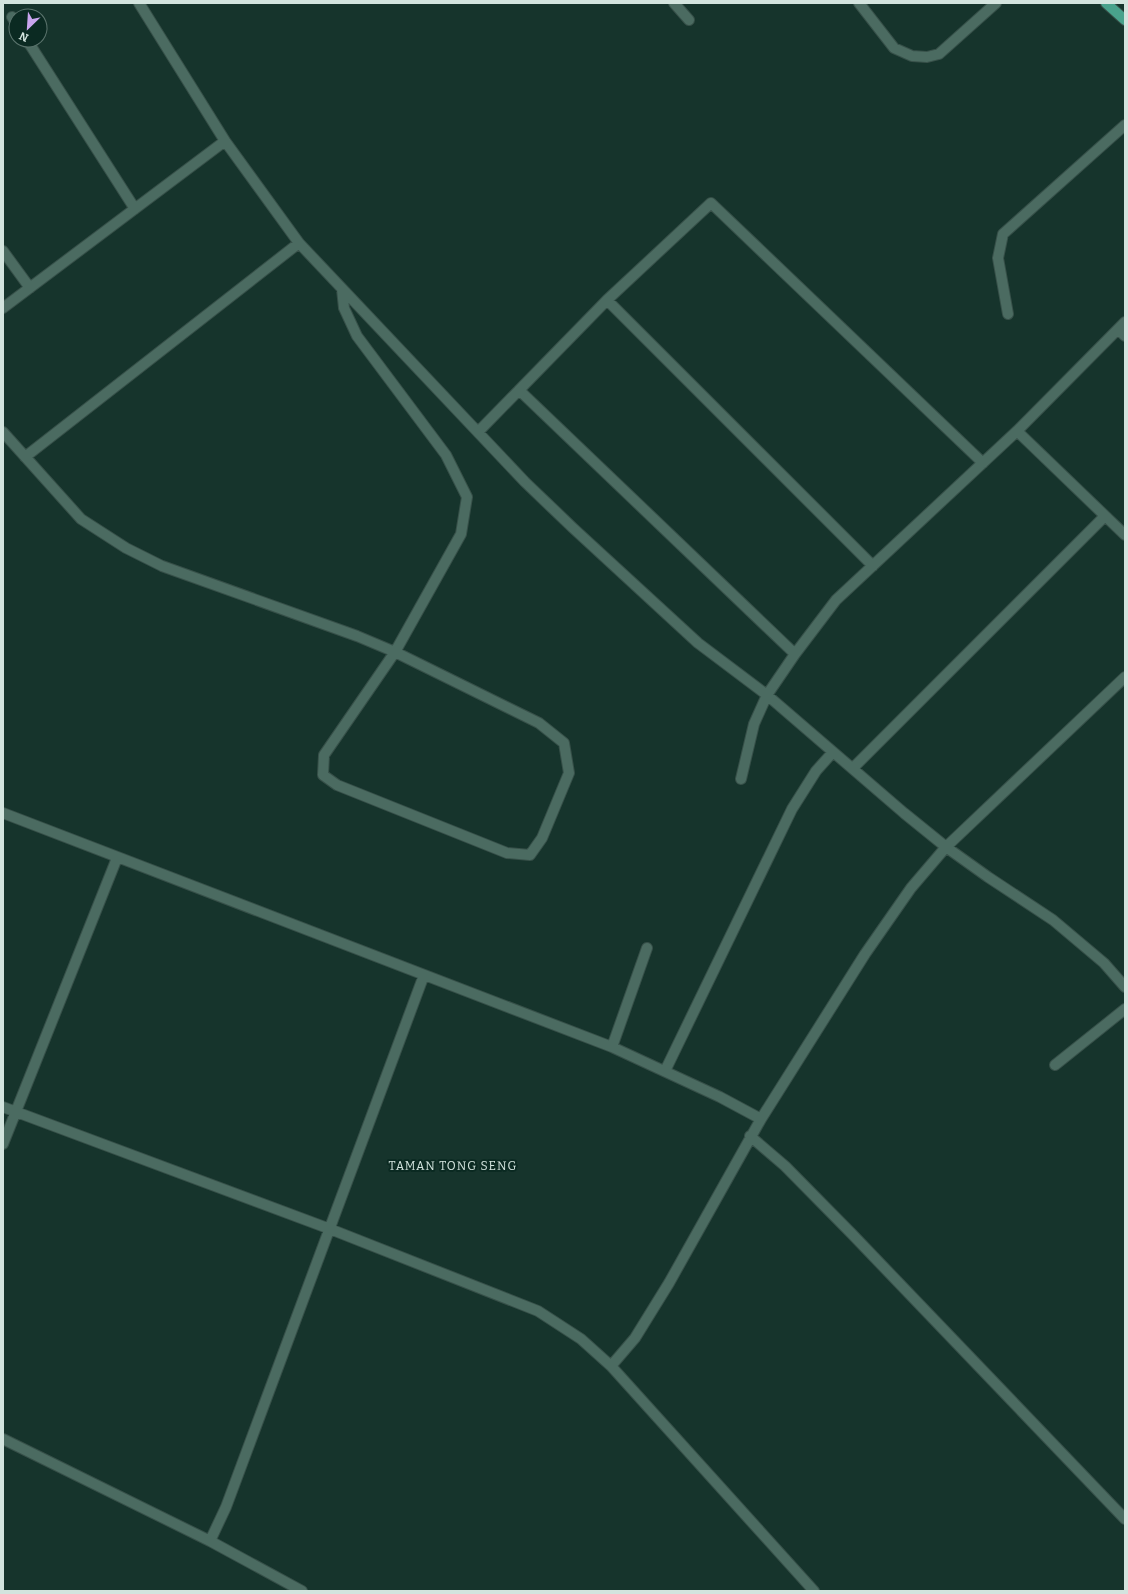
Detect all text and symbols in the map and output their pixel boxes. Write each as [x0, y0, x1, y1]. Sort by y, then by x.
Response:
north arrow [8, 8, 48, 48]
text: N [17, 29, 31, 44]
district label: TAMAN TONG SENG [389, 1159, 517, 1173]

